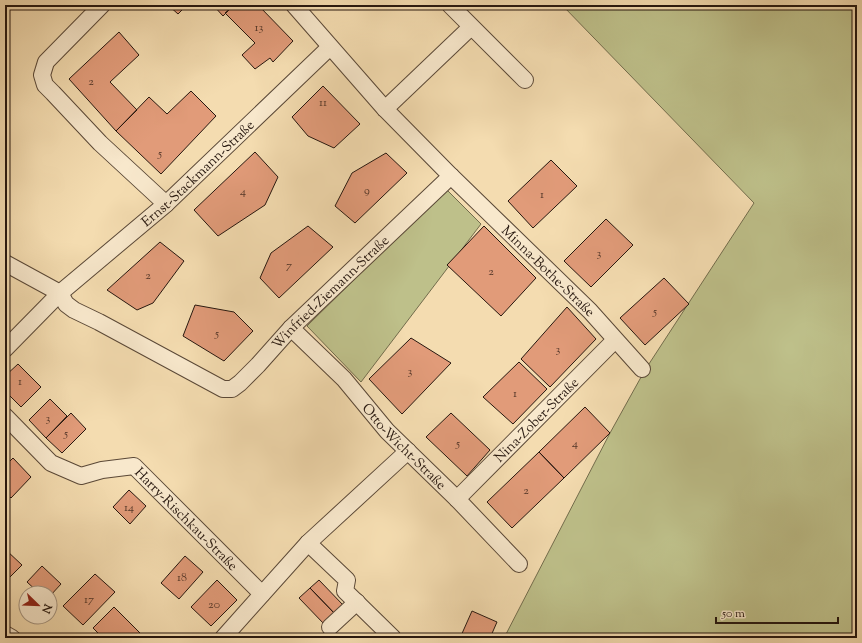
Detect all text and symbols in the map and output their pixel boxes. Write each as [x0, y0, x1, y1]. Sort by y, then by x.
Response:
house number: 13 [255, 19, 264, 37]
house number: 2 [88, 73, 94, 91]
house number: 11 [319, 94, 327, 112]
street label: Ernst-Stackmann-Straße [138, 116, 260, 233]
house number: 5 [157, 145, 162, 163]
house number: 9 [364, 182, 370, 200]
house number: 4 [240, 183, 246, 201]
house number: 1 [540, 186, 544, 204]
street label: Minna-Bothe-Straße [496, 222, 599, 322]
street label: Winfried-Ziemann-Straße [268, 232, 394, 355]
house number: 3 [597, 245, 602, 263]
house number: 7 [286, 257, 292, 275]
house number: 2 [488, 263, 494, 281]
house number: 2 [145, 267, 151, 285]
house number: 5 [652, 303, 657, 321]
house number: 5 [214, 325, 219, 343]
house number: 3 [556, 341, 561, 359]
house number: 3 [408, 363, 413, 381]
house number: 1 [18, 373, 22, 391]
street label: Nina-Zober-Straße [491, 374, 584, 468]
house number: 1 [513, 385, 517, 403]
street label: Otto-Wicht-Straße [356, 400, 450, 495]
house number: 3 [46, 410, 51, 428]
house number: 5 [63, 425, 68, 443]
house number: 5 [455, 435, 460, 453]
house number: 4 [572, 435, 578, 453]
street label: Harry-Rischkau-Straße [129, 464, 241, 576]
house number: 2 [523, 482, 529, 500]
house number: 14 [124, 499, 134, 517]
house number: 18 [177, 569, 187, 587]
north arrow [18, 585, 58, 625]
house number: 17 [84, 591, 94, 609]
house number: 20 [208, 596, 220, 614]
scale bar [716, 599, 838, 625]
text: N [37, 600, 56, 616]
text: 50 m [721, 605, 745, 623]

